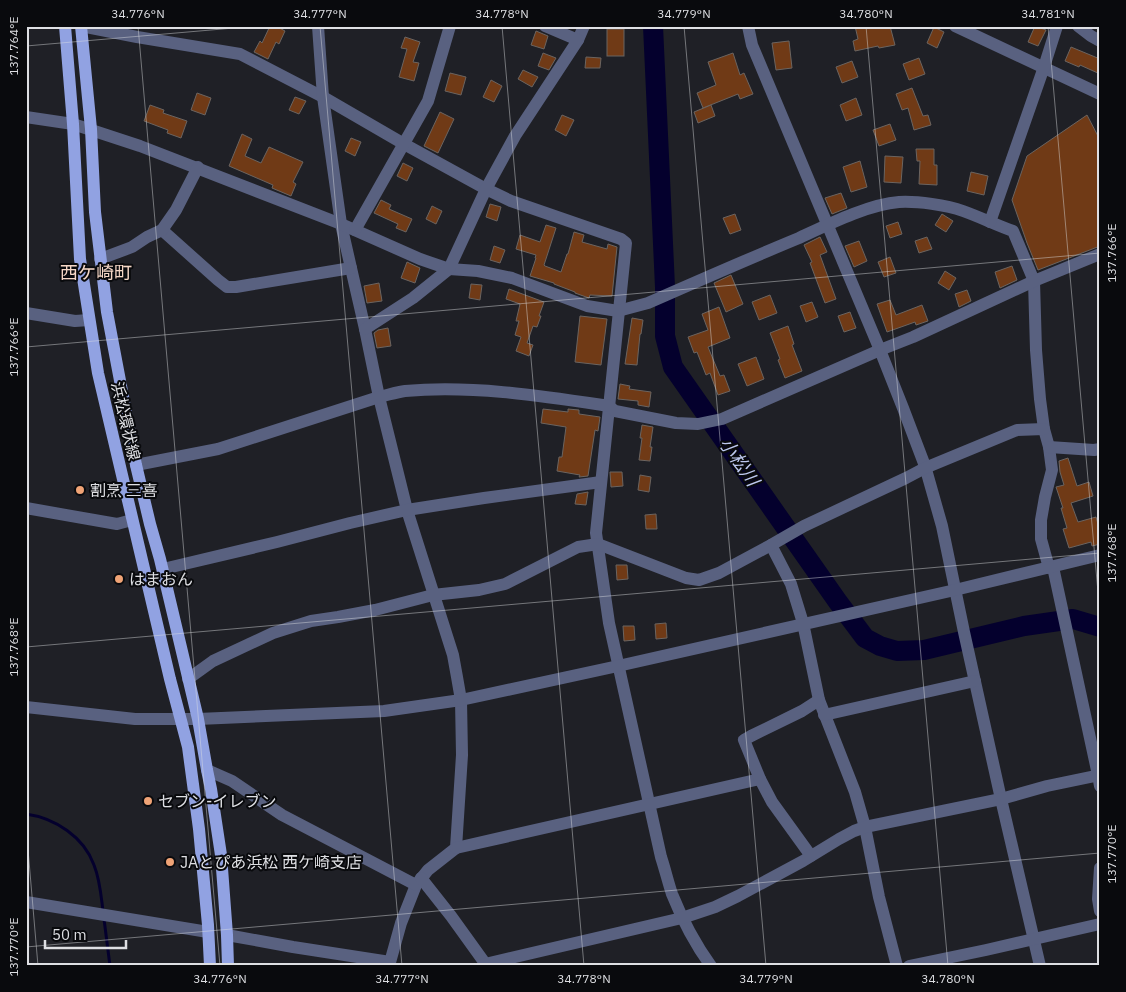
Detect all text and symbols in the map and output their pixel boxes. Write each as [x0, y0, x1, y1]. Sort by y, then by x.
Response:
text: 34.776°N [111, 6, 165, 21]
text: 34.777°N [293, 6, 347, 21]
text: 34.778°N [475, 6, 529, 21]
text: 34.779°N [657, 6, 711, 21]
text: 34.780°N [839, 6, 893, 21]
text: 34.781°N [1021, 6, 1075, 21]
text: 137.764°E [6, 16, 21, 76]
text: 137.766°E [1104, 223, 1119, 283]
district label: 西ケ崎町 [60, 261, 132, 284]
text: 137.766°E [6, 317, 21, 377]
street label: 浜松環状線 [107, 380, 145, 462]
water label: 小松川 [715, 433, 765, 492]
place label: 割烹 三喜 [90, 480, 158, 500]
marker: 割烹 三喜 [74, 484, 86, 496]
text: 137.768°E [1104, 523, 1119, 583]
place label: はまおん [129, 569, 193, 589]
marker: はまおん [113, 573, 125, 585]
text: 137.768°E [6, 617, 21, 677]
place label: セブン-イレブン [158, 791, 276, 811]
marker: セブン-イレブン [142, 795, 154, 807]
text: 137.770°E [1104, 824, 1119, 884]
place label: JAとぴあ浜松 西ケ崎支店 [180, 852, 362, 872]
marker: JAとぴあ浜松 西ケ崎支店 [164, 856, 176, 868]
text: 137.770°E [6, 917, 21, 977]
scale bar [45, 917, 126, 949]
text: 50 m [52, 925, 87, 944]
text: 34.776°N [193, 971, 247, 986]
text: 34.777°N [375, 971, 429, 986]
text: 34.778°N [557, 971, 611, 986]
text: 34.779°N [739, 971, 793, 986]
text: 34.780°N [921, 971, 975, 986]

